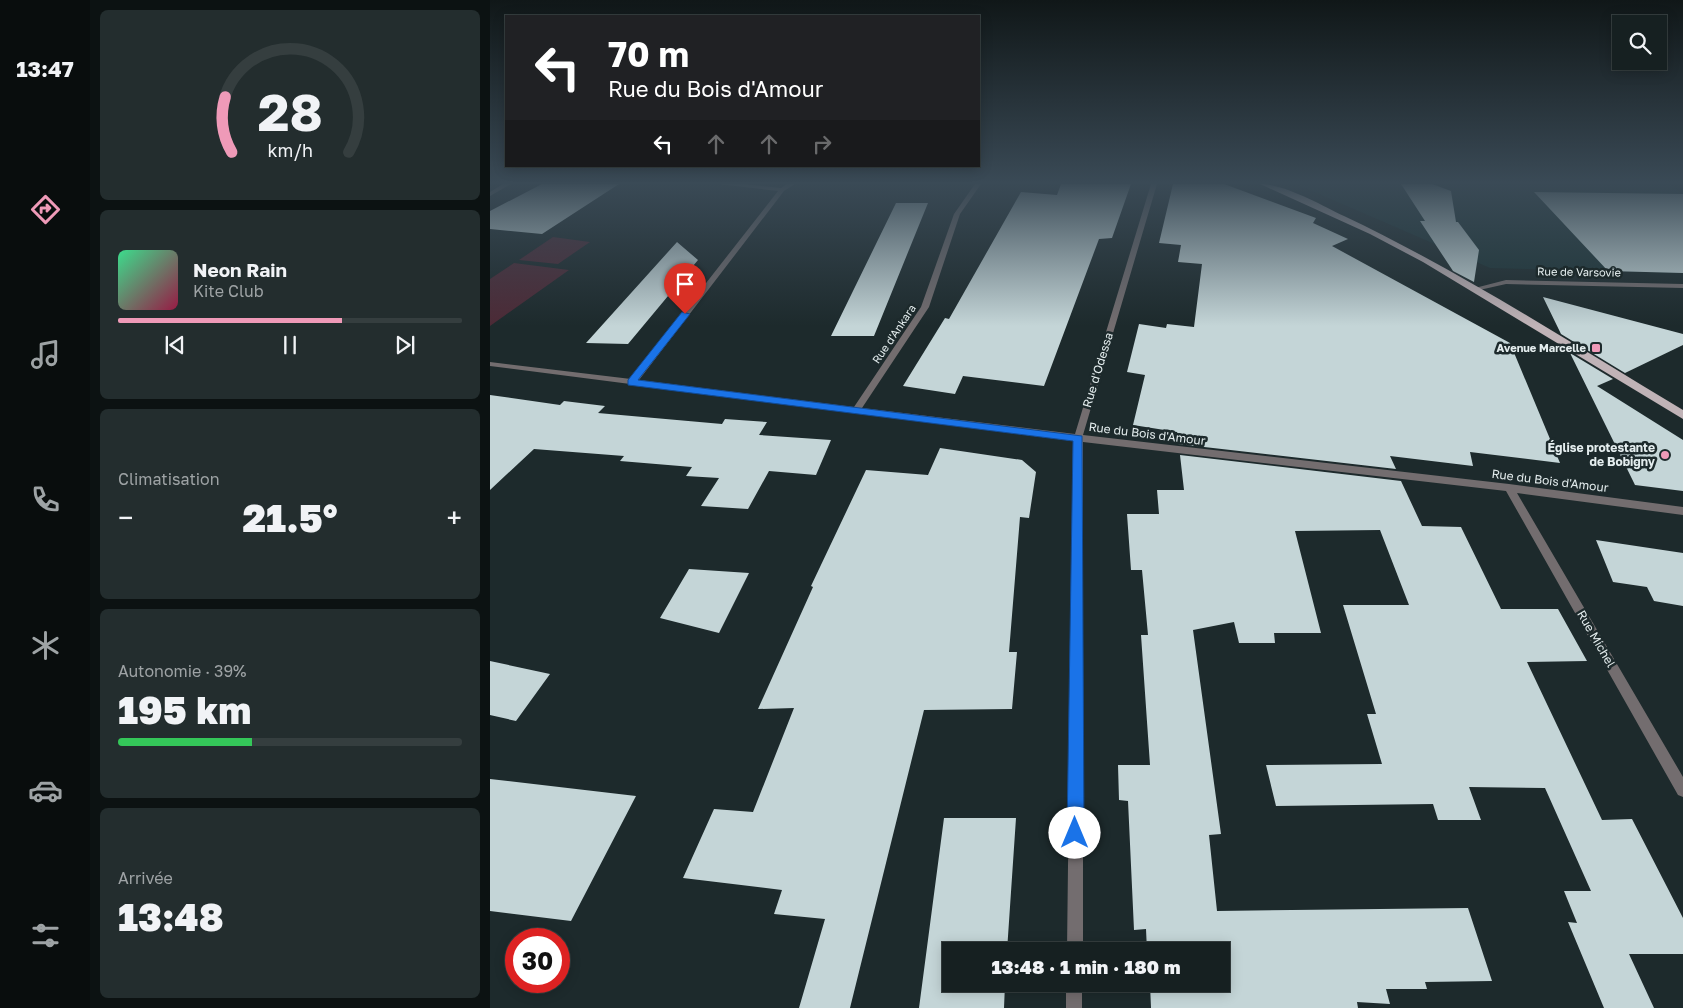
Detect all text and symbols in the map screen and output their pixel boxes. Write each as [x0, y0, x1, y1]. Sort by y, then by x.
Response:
map controls [1612, 15, 1667, 70]
button: search [1612, 15, 1667, 70]
text: 70 m [608, 33, 689, 75]
icon: left [525, 35, 590, 100]
text: 13:47 [16, 55, 74, 82]
text: Rue du Bois d'Amour [608, 75, 823, 102]
text: 28 [257, 80, 323, 142]
icon: left [649, 130, 677, 158]
icon: ahead [702, 130, 730, 158]
icon: ahead [755, 130, 783, 158]
icon: right [808, 130, 836, 158]
text: km/h [267, 139, 313, 161]
icon: directions [28, 192, 63, 227]
text: Neon Rain [193, 258, 287, 281]
pin [664, 263, 706, 314]
street label: Rue de Varsovie [1537, 264, 1621, 279]
icon: arrive [671, 270, 699, 298]
text: Kite Club [193, 281, 264, 301]
street label: Rue d'Ankara [869, 302, 918, 366]
street label: Rue d'Odessa [1079, 330, 1116, 409]
icon: previous [161, 331, 189, 359]
icon: pause [276, 331, 304, 359]
icon: next [391, 331, 419, 359]
icon: music [28, 337, 63, 372]
place label: Avenue Marcelle [1497, 341, 1587, 354]
marker: Avenue Marcelle [1590, 342, 1602, 354]
street label: Rue du Bois d'Amour [1088, 419, 1207, 448]
place label: Église protestante de Bobigny [1548, 440, 1656, 469]
marker: Église protestante de Bobigny [1659, 449, 1671, 461]
street label: Rue du Bois d'Amour [1491, 466, 1610, 495]
text: Climatisation [118, 469, 220, 489]
icon: phone [28, 482, 63, 517]
text: 21.5° [243, 495, 337, 540]
text: − [118, 501, 133, 534]
text: + [447, 501, 462, 534]
street label: Rue Michel [1574, 608, 1619, 670]
icon: climate [28, 628, 63, 663]
text: Autonomie · 39% [118, 661, 247, 681]
text: 195 km [118, 687, 251, 732]
icon: car [28, 773, 63, 808]
position arrow [1048, 806, 1100, 858]
text: Arrivée [118, 868, 173, 888]
text: 13:48 [118, 894, 224, 939]
icon: filters [28, 918, 63, 953]
speed limit sign: 30 [505, 928, 570, 993]
text: 13:48 · 1 min · 180 m [992, 955, 1180, 978]

